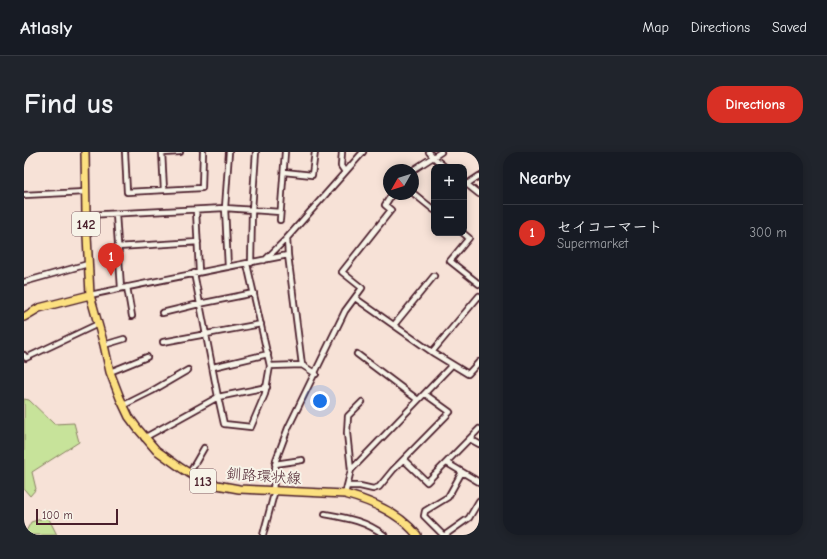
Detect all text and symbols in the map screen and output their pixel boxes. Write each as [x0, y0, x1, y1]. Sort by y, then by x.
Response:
text: Atlasly [20, 17, 72, 39]
text: Map [642, 19, 669, 36]
text: Directions [691, 19, 750, 36]
text: Saved [772, 19, 807, 36]
button: Directions [707, 86, 803, 123]
text: Find us [24, 88, 113, 120]
north arrow [383, 164, 419, 200]
map controls [431, 164, 467, 236]
button: + [431, 164, 467, 200]
text: Nearby [519, 169, 570, 188]
button: − [431, 200, 467, 236]
road number: 142 [72, 212, 100, 236]
text: セイコーマート [557, 218, 663, 236]
text: 1 [529, 225, 535, 240]
text: 300 m [749, 225, 787, 240]
text: Supermarket [557, 236, 628, 251]
pin: 1 [98, 243, 124, 276]
your location [310, 391, 330, 411]
street label: 釧路環状線 [226, 464, 302, 488]
road number: 113 [190, 469, 216, 493]
scale bar [36, 507, 118, 526]
text: 100 m [42, 509, 73, 522]

